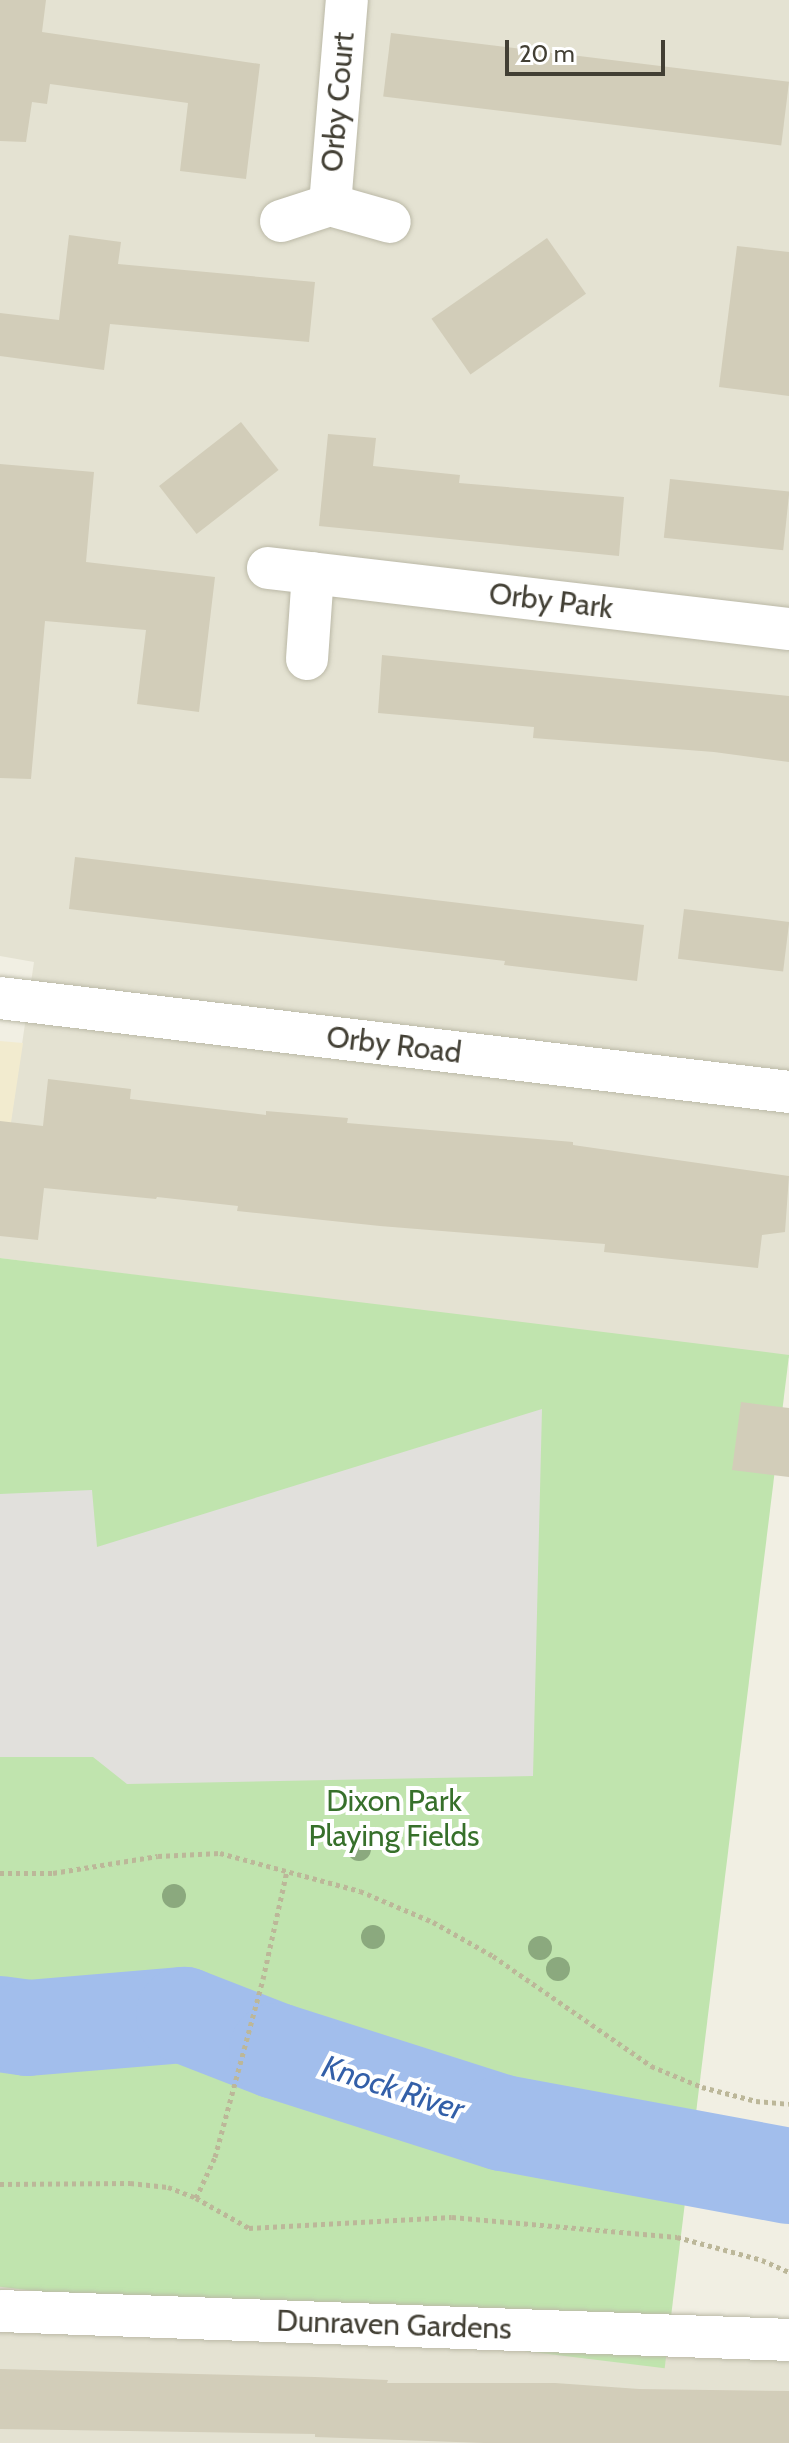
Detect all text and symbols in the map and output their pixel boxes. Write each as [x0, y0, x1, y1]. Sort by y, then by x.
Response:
scale bar [509, 24, 669, 74]
street label: Orby Court [314, 30, 362, 174]
text: 20 m [519, 39, 575, 68]
street label: Orby Park [487, 576, 615, 626]
street label: Orby Road [324, 1019, 464, 1071]
park label: Dixon Park Playing Fields [308, 1783, 480, 1854]
water label: Knock River [317, 2047, 469, 2129]
street label: Dunraven Gardens [276, 2303, 512, 2347]

